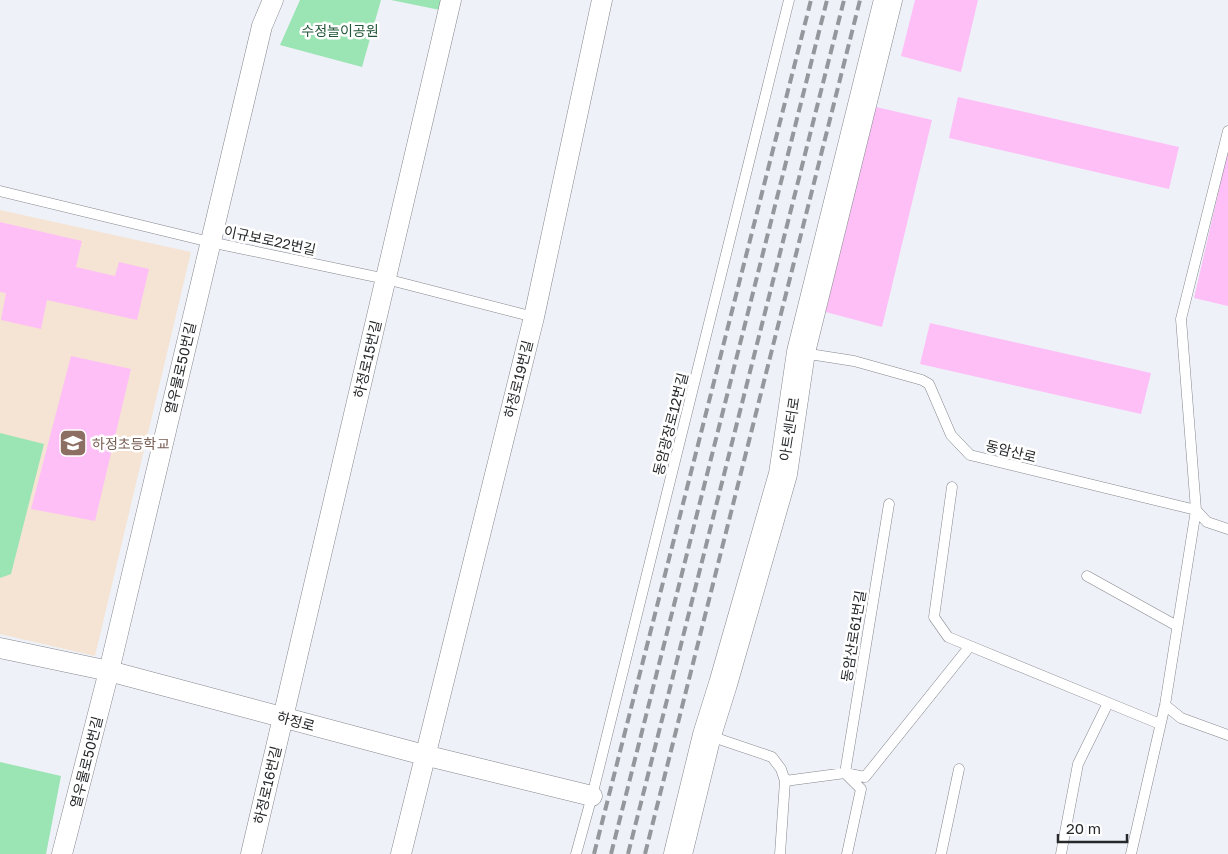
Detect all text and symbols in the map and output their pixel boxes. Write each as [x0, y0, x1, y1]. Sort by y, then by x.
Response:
park label: 수정놀이공원 [301, 22, 379, 39]
street label: 이규보로22번길 [222, 222, 318, 258]
street label: 하정로15번길 [350, 318, 384, 400]
street label: 열우물로50번길 [161, 320, 199, 416]
street label: 하정로19번길 [500, 338, 536, 420]
street label: 동암광장로12번길 [649, 371, 691, 477]
street label: 아트센터로 [776, 396, 802, 462]
school or university icon: 하정초등학교 [58, 428, 88, 458]
place label: 하정초등학교 [92, 435, 169, 452]
street label: 동암산로 [984, 437, 1038, 466]
street label: 동암산로61번길 [837, 589, 869, 683]
street label: 하정로 [275, 708, 317, 734]
street label: 열우물로50번길 [66, 714, 106, 810]
street label: 하정로16번길 [250, 744, 284, 826]
scale bar [1058, 812, 1127, 844]
text: 20 m [1066, 819, 1101, 837]

